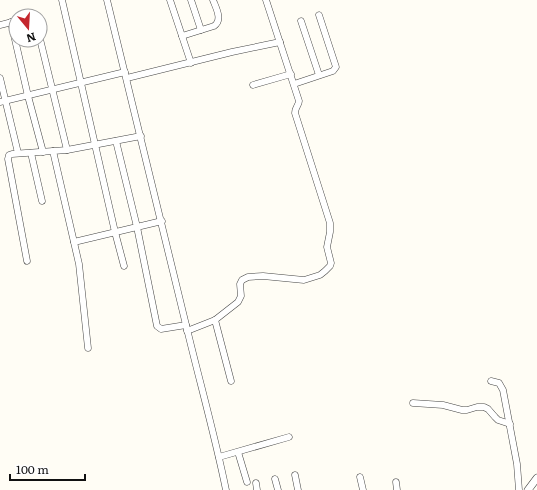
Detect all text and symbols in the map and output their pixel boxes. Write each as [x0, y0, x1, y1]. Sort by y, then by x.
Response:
north arrow [8, 8, 48, 48]
text: N [25, 29, 38, 47]
scale bar [10, 456, 85, 482]
text: 100 m [16, 460, 49, 478]

